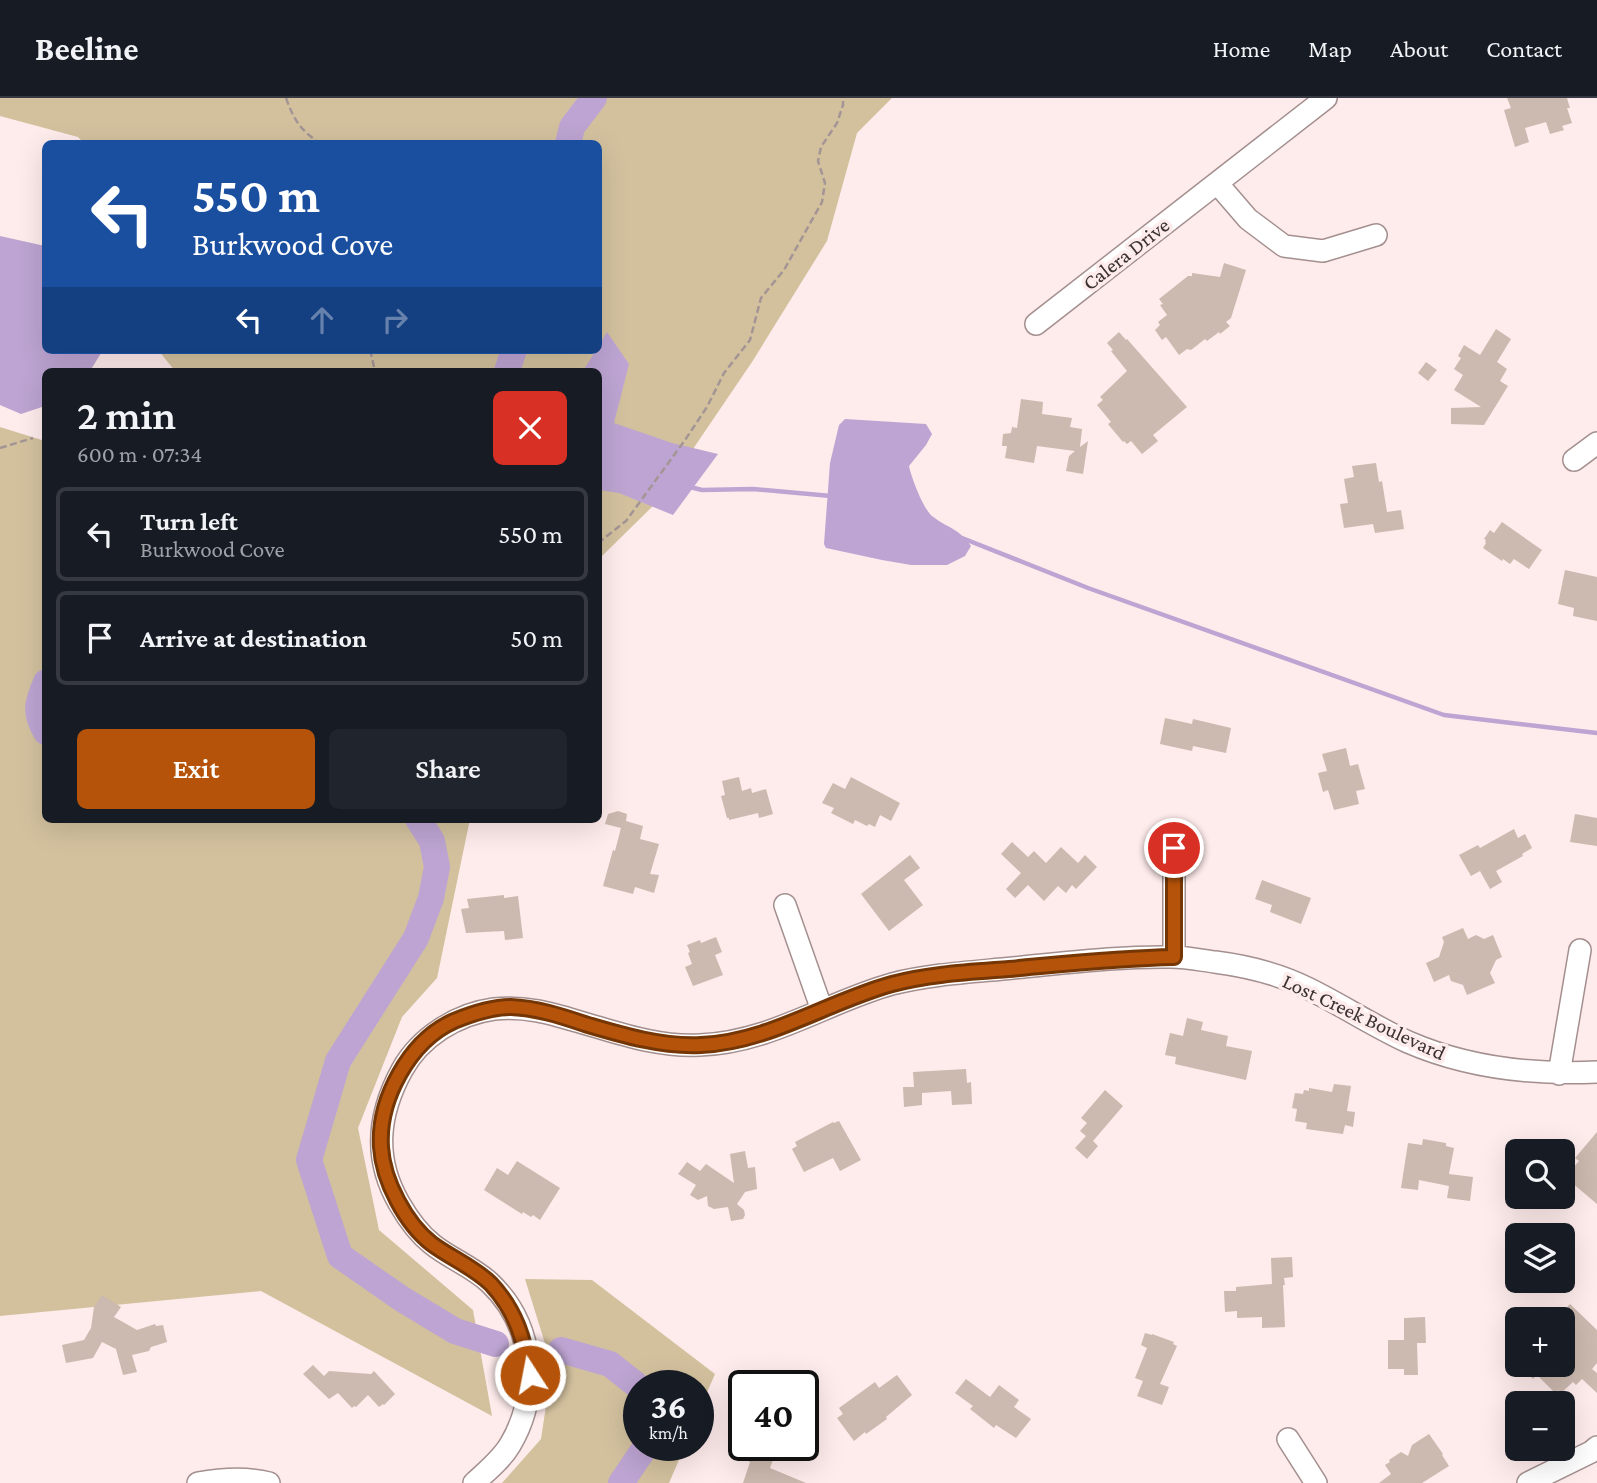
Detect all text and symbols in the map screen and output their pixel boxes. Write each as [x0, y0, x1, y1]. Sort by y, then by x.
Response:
text: Beeline [35, 30, 139, 67]
text: Home [1213, 35, 1270, 62]
text: Map [1308, 35, 1352, 62]
text: About [1390, 35, 1448, 62]
text: Contact [1486, 35, 1562, 62]
icon: left [77, 168, 168, 259]
text: 550 m [192, 168, 320, 223]
street label: Calera Drive [1078, 213, 1174, 295]
text: Burkwood Cove [192, 226, 393, 262]
icon: left [230, 301, 268, 339]
icon: ahead [303, 301, 341, 339]
icon: right [376, 301, 414, 339]
text: 2 min [77, 391, 176, 438]
button: close [493, 391, 567, 465]
text: 600 m · 07:34 [77, 441, 202, 467]
text: Turn left [140, 507, 238, 536]
icon: left [81, 515, 119, 553]
text: 550 m [498, 520, 563, 549]
text: Burkwood Cove [140, 536, 285, 562]
icon: arrive [81, 619, 119, 657]
text: Arrive at destination [140, 624, 367, 653]
text: 50 m [510, 624, 563, 653]
button: Exit [77, 729, 315, 809]
button: Share [329, 729, 567, 809]
pin [1144, 818, 1204, 878]
icon: arrive [1155, 829, 1193, 867]
street label: Lost Creek Boulevard [1279, 969, 1449, 1065]
map controls [1505, 1139, 1575, 1461]
button: search [1505, 1139, 1575, 1209]
button: layers [1505, 1223, 1575, 1293]
button: + [1505, 1307, 1575, 1377]
position arrow [493, 1338, 567, 1412]
speed limit sign: 40 [728, 1370, 819, 1461]
text: 36 [650, 1387, 687, 1426]
button: − [1505, 1391, 1575, 1461]
text: km/h [649, 1423, 688, 1443]

